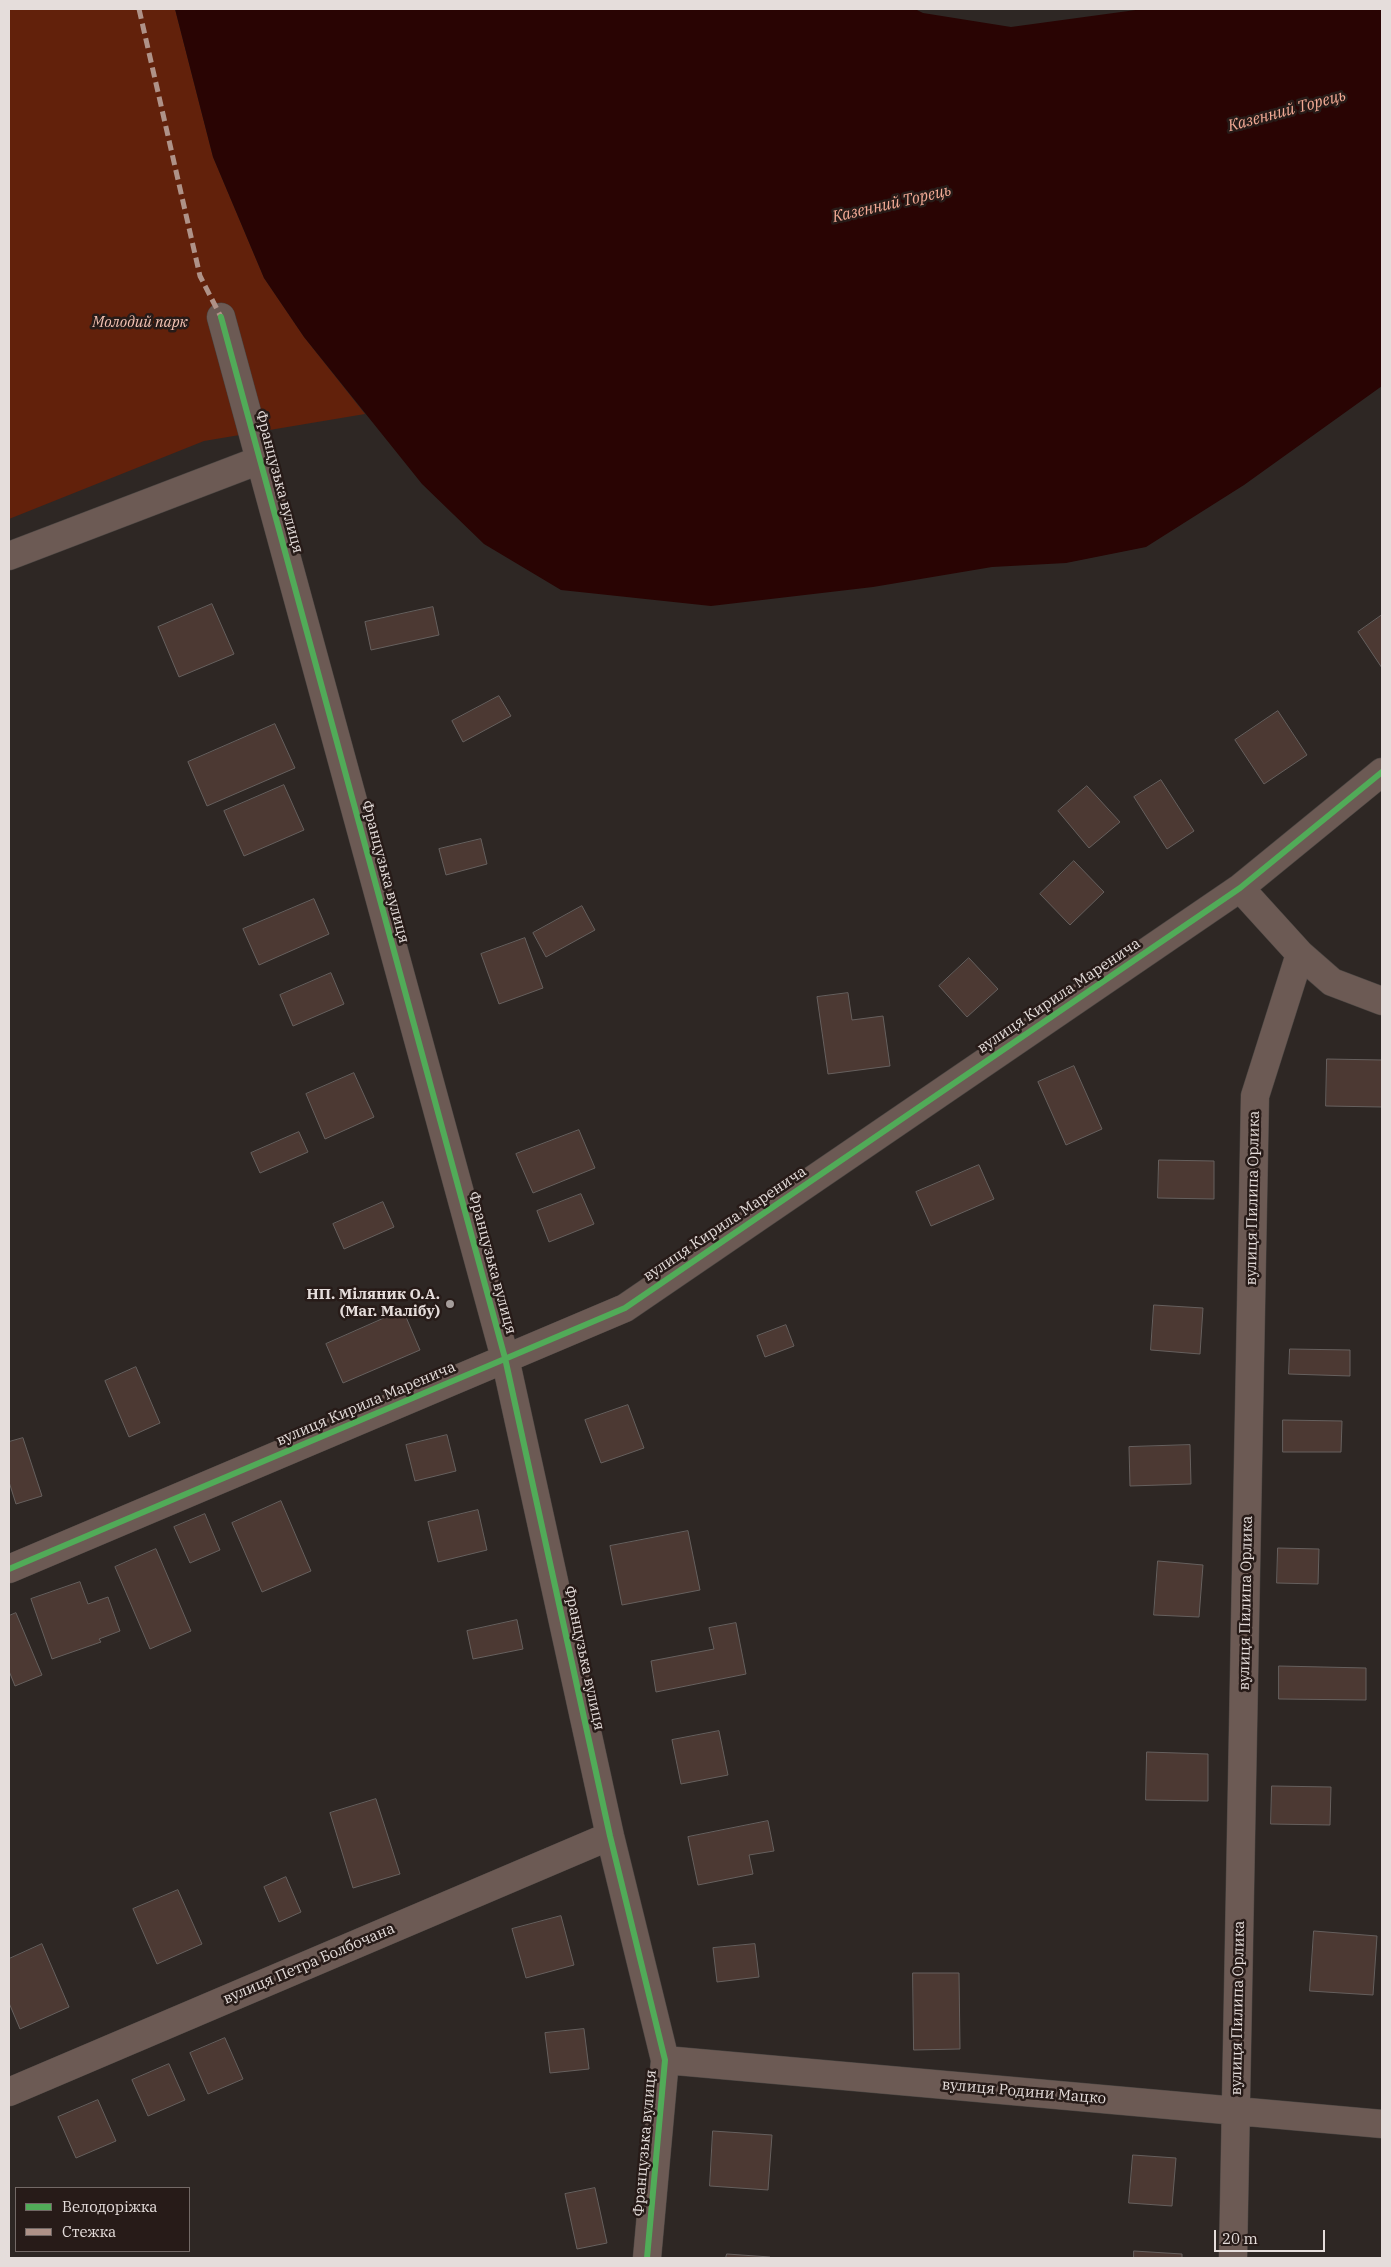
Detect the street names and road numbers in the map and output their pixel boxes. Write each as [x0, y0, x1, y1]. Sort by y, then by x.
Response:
street label: Французька вулиця [251, 409, 307, 555]
street label: Французька вулиця [357, 799, 413, 945]
street label: вулиця Кирила Маренича [974, 935, 1144, 1057]
street label: вулиця Пилипа Орлика [1242, 1110, 1264, 1286]
street label: вулиця Кирила Маренича [640, 1163, 810, 1285]
street label: Французька вулиця [464, 1190, 520, 1336]
street label: вулиця Кирила Маренича [274, 1358, 458, 1450]
street label: вулиця Пилипа Орлика [1235, 1515, 1257, 1691]
street label: Французька вулиця [560, 1584, 608, 1732]
street label: вулиця Петра Болбочана [220, 1920, 398, 2008]
street label: вулиця Пилипа Орлика [1227, 1920, 1249, 2096]
street label: Французька вулиця [630, 2069, 660, 2217]
street label: вулиця Родини Мацко [941, 2076, 1107, 2108]

